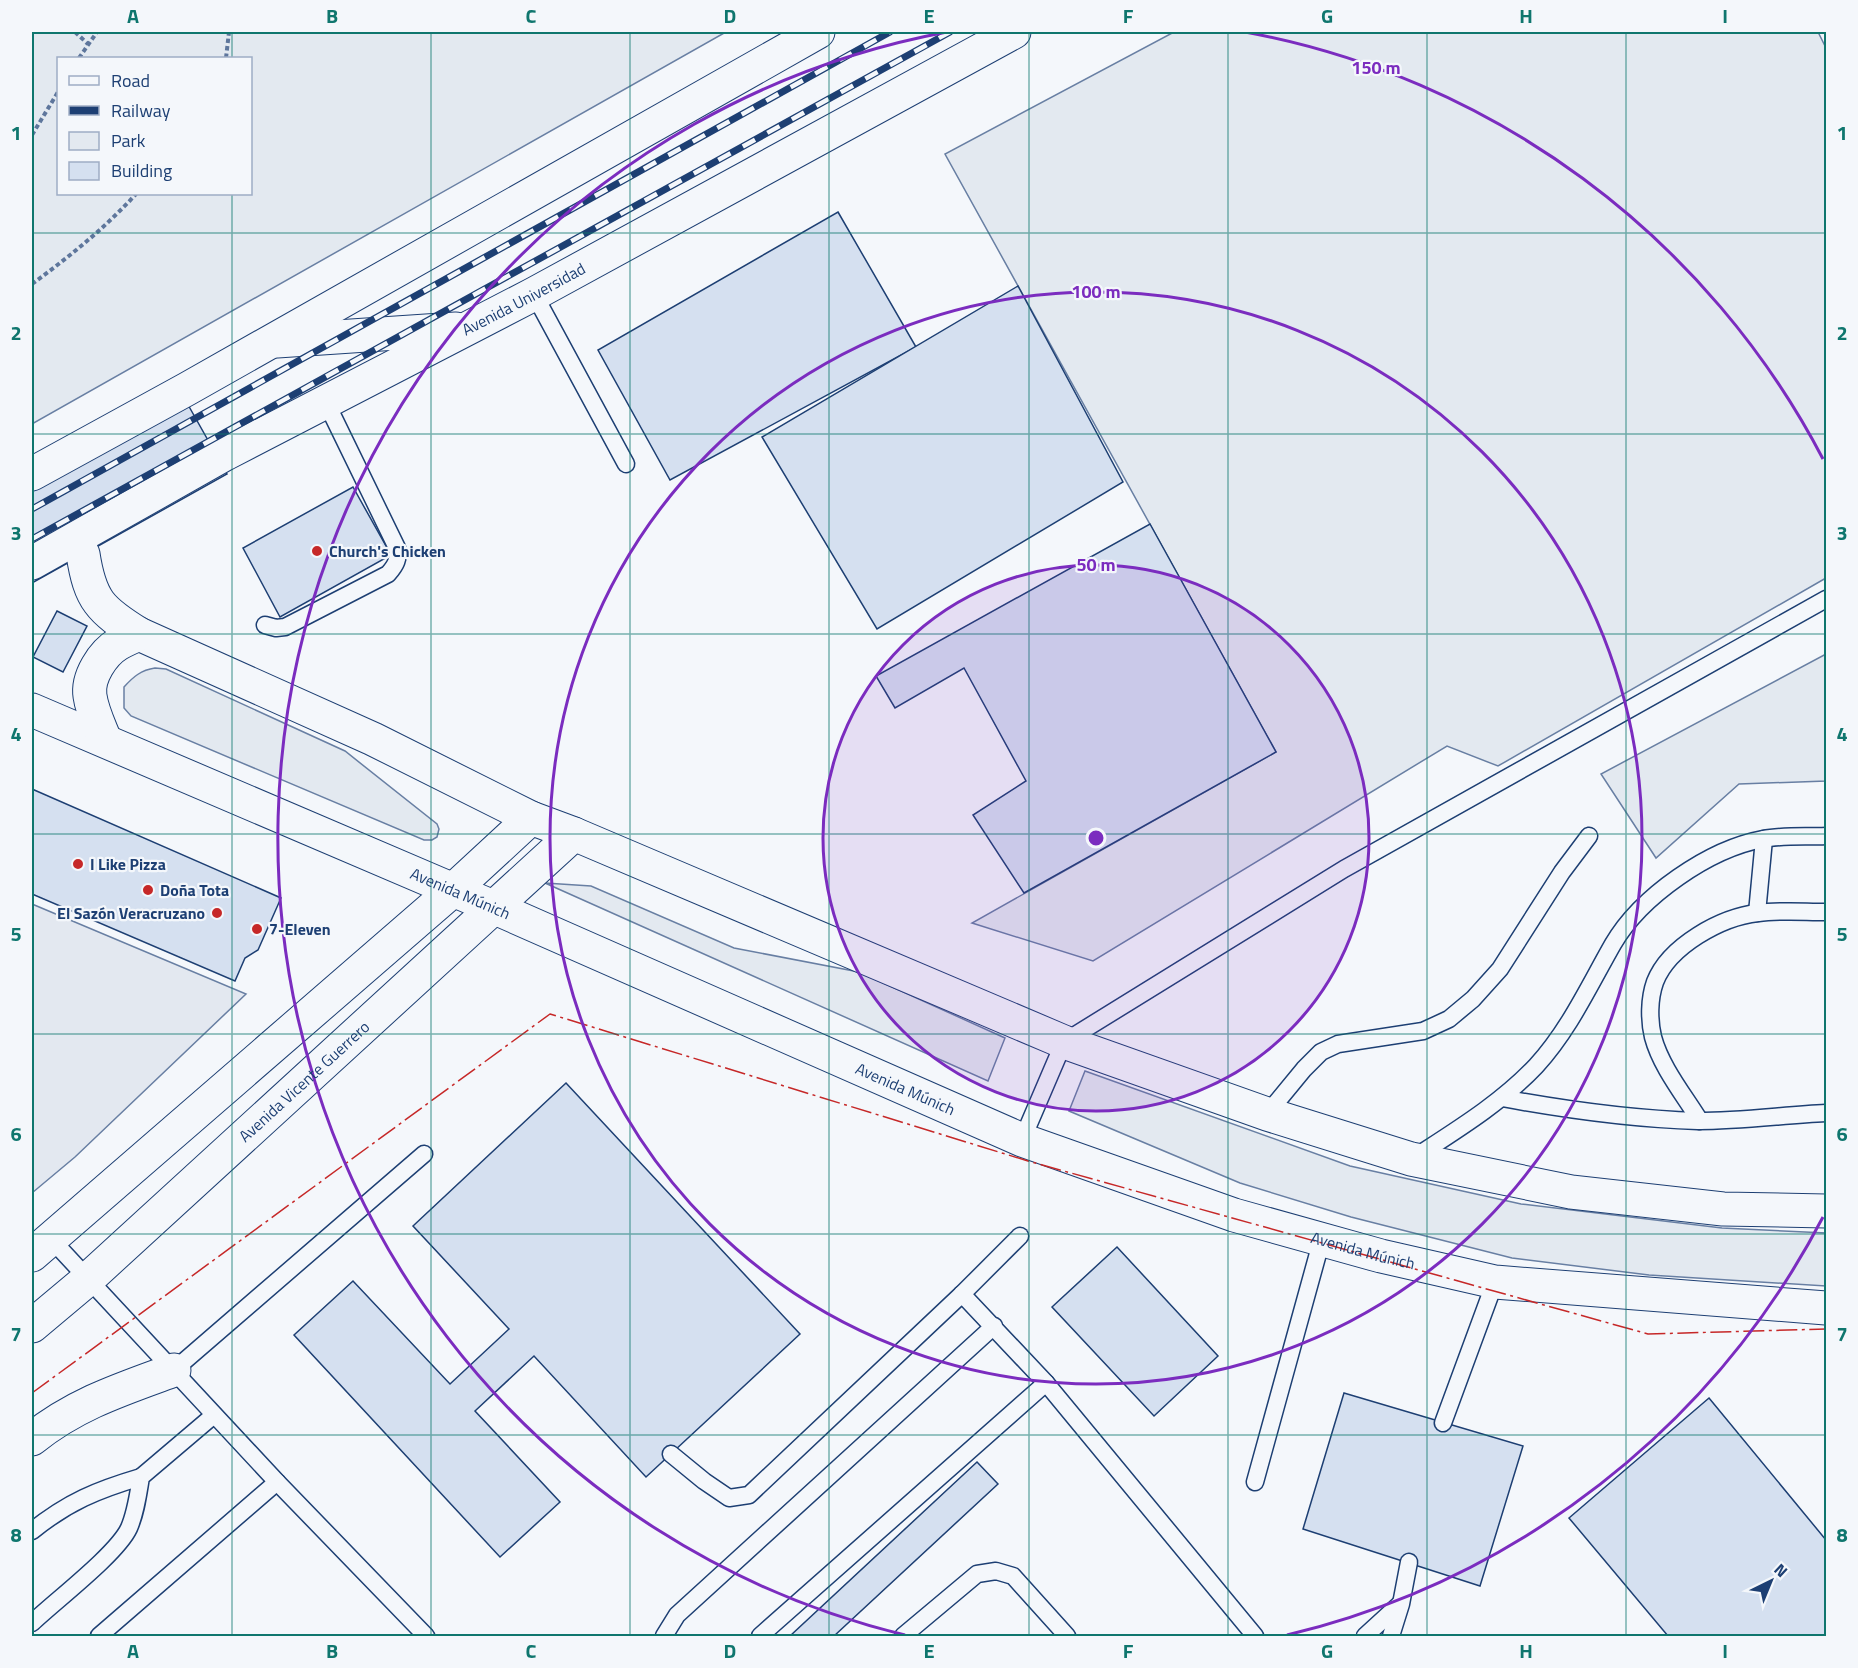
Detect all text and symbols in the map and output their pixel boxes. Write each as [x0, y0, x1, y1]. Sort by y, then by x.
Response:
text: A [127, 0, 139, 31]
text: B [326, 0, 338, 31]
text: C [526, 0, 537, 31]
text: D [724, 0, 736, 31]
text: E [923, 0, 935, 31]
text: F [1123, 0, 1134, 31]
text: G [1321, 0, 1333, 31]
text: H [1519, 0, 1533, 31]
text: I [1722, 0, 1728, 31]
text: 150 m [1351, 54, 1401, 81]
legend [57, 57, 252, 195]
text: Road [111, 67, 150, 94]
text: Railway [111, 97, 171, 124]
text: 1 [10, 117, 22, 148]
text: 1 [1836, 117, 1848, 148]
text: Park [111, 127, 146, 154]
text: Building [111, 157, 172, 184]
street label: Avenida Universidad [458, 256, 590, 341]
text: 100 m [1071, 278, 1121, 305]
text: 2 [10, 317, 22, 348]
text: 2 [1836, 317, 1848, 348]
text: 3 [10, 517, 22, 548]
text: 3 [1836, 517, 1848, 548]
place label: Church's Chicken [329, 539, 446, 563]
marker: Church's Chicken [310, 544, 324, 558]
text: 50 m [1076, 551, 1116, 578]
text: 4 [10, 718, 22, 749]
text: 4 [1836, 718, 1848, 749]
centre of rings [1086, 828, 1106, 848]
place label: I Like Pizza [90, 852, 166, 876]
marker: I Like Pizza [71, 857, 85, 871]
street label: Avenida Múnich [407, 861, 514, 925]
place label: Doña Tota [160, 878, 229, 902]
marker: Doña Tota [141, 883, 155, 897]
place label: El Sazón Veracruzano [57, 901, 205, 925]
marker: El Sazón Veracruzano [210, 906, 224, 920]
place label: 7-Eleven [269, 917, 331, 941]
text: 5 [10, 918, 22, 949]
text: 5 [1836, 918, 1848, 949]
marker: 7-Eleven [250, 922, 264, 936]
street label: Avenida Vicente Guerrero [233, 1015, 375, 1147]
street label: Avenida Múnich [852, 1056, 959, 1121]
text: 6 [10, 1118, 22, 1149]
text: 6 [1836, 1118, 1848, 1149]
street label: Avenida Múnich [1308, 1225, 1417, 1275]
text: 7 [10, 1318, 22, 1349]
text: 7 [1836, 1318, 1848, 1349]
text: 8 [10, 1519, 22, 1550]
text: 8 [1836, 1519, 1848, 1550]
north arrow [1741, 1551, 1801, 1611]
text: N [1769, 1557, 1793, 1583]
text: A [127, 1635, 139, 1666]
text: B [326, 1635, 338, 1666]
text: C [526, 1635, 537, 1666]
text: D [724, 1635, 736, 1666]
text: E [923, 1635, 935, 1666]
text: F [1123, 1635, 1134, 1666]
text: G [1321, 1635, 1333, 1666]
text: H [1519, 1635, 1533, 1666]
text: I [1722, 1635, 1728, 1666]

